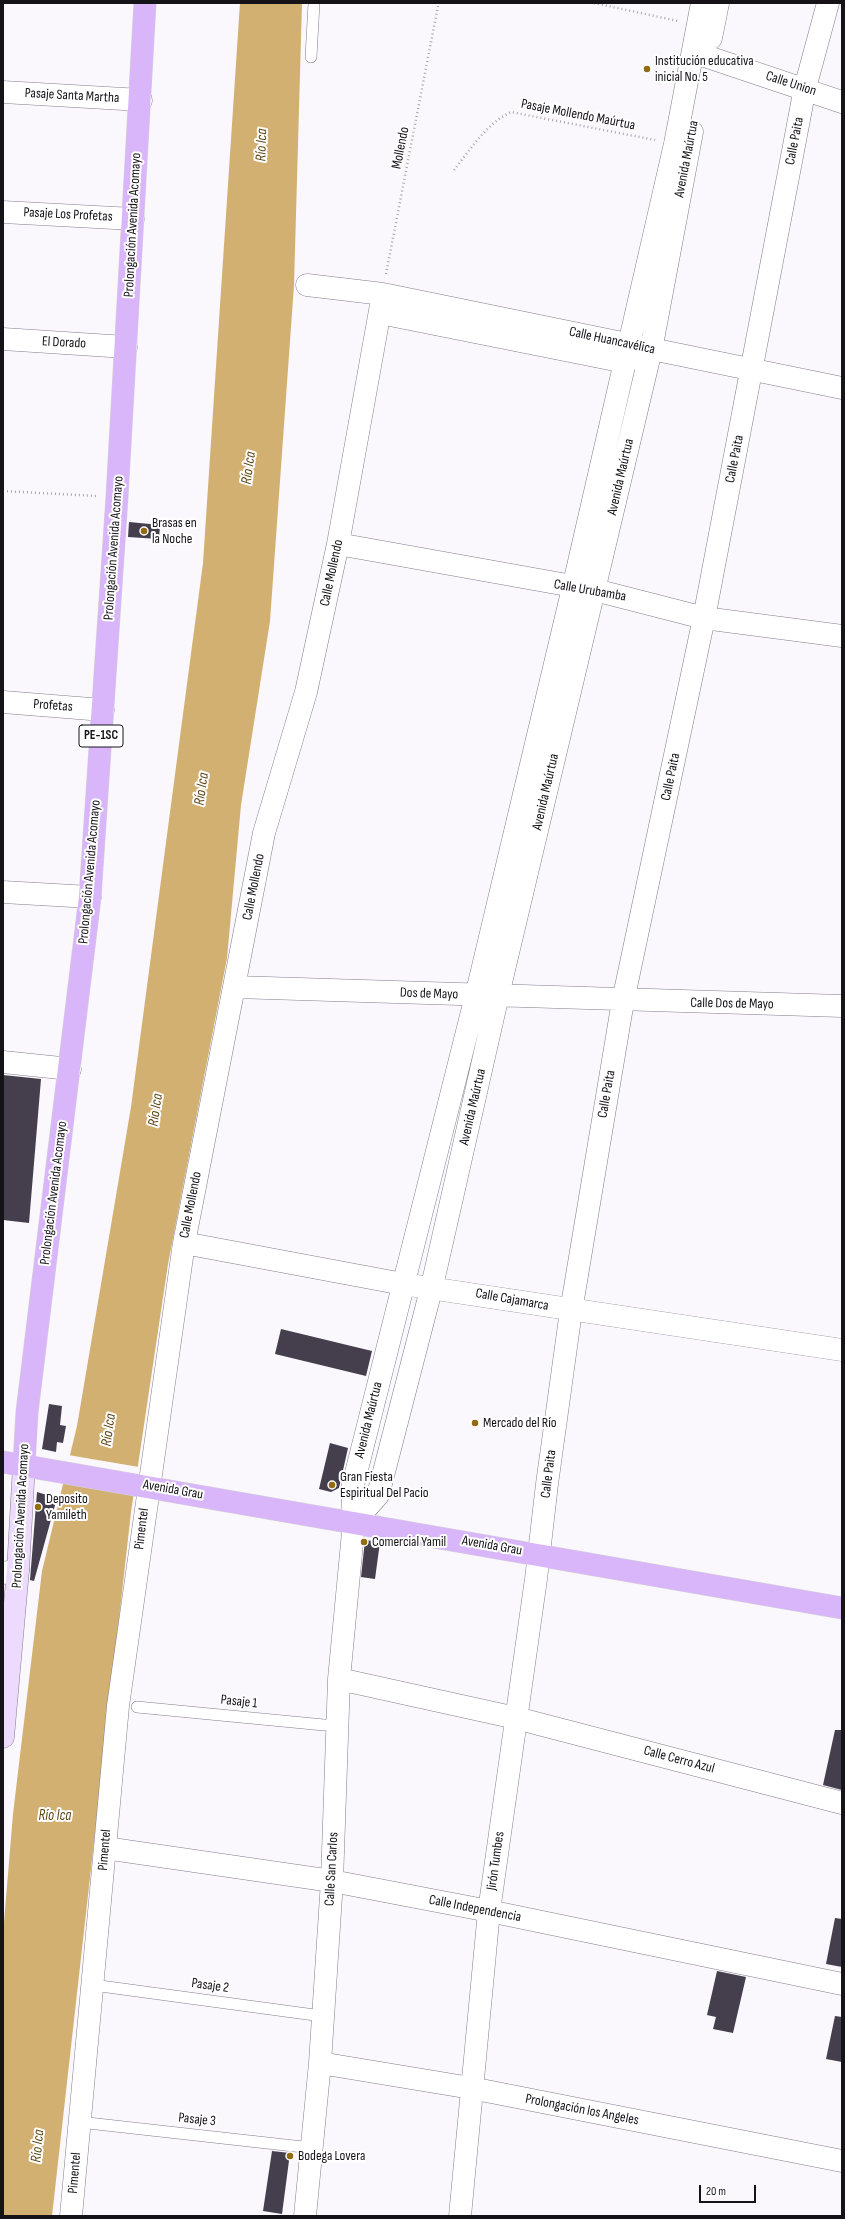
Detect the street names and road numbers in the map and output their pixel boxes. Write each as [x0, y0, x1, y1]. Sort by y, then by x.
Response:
street label: Calle Union [764, 68, 818, 100]
street label: Pasaje Santa Martha [24, 85, 120, 107]
street label: Pasaje Mollendo Maúrtua [520, 96, 636, 134]
street label: Calle Paita [782, 116, 808, 166]
street label: Avenida Maúrtua [671, 119, 703, 199]
street label: Mollendo [389, 125, 413, 171]
street label: Prolongación Avenida Acomayo [121, 152, 145, 298]
street label: Pasaje Los Profetas [23, 204, 113, 226]
street label: Calle Huancavélica [568, 324, 656, 358]
street label: El Dorado [42, 333, 86, 353]
street label: Calle Paita [722, 434, 748, 484]
street label: Avenida Maúrtua [604, 437, 638, 517]
street label: Prolongación Avenida Acomayo [101, 475, 127, 621]
street label: Calle Mollendo [317, 538, 347, 608]
street label: Calle Urubamba [553, 576, 627, 606]
street label: Profetas [33, 696, 73, 716]
road number: PE-1SC [79, 725, 123, 747]
street label: Avenida Maúrtua [529, 752, 563, 832]
street label: Calle Paita [658, 752, 684, 802]
street label: Prolongación Avenida Acomayo [75, 799, 105, 945]
street label: Calle Mollendo [239, 852, 269, 922]
street label: Dos de Mayo [400, 985, 458, 1003]
street label: Calle Dos de Mayo [690, 995, 774, 1013]
street label: Avenida Maúrtua [456, 1067, 490, 1147]
street label: Calle Paita [595, 1069, 619, 1119]
street label: Prolongación Avenida Acomayo [37, 1120, 71, 1266]
street label: Calle Mollendo [176, 1170, 206, 1240]
street label: Calle Cajamarca [474, 1285, 550, 1315]
street label: Avenida Maúrtua [351, 1380, 387, 1460]
street label: Prolongación Avenida Acomayo [9, 1443, 33, 1589]
street label: Calle Paita [538, 1449, 560, 1499]
street label: Avenida Grau [142, 1476, 204, 1504]
street label: Pimentel [131, 1507, 153, 1551]
street label: Avenida Grau [461, 1532, 523, 1560]
street label: Pasaje 1 [220, 1692, 258, 1712]
street label: Calle Cerro Azul [642, 1742, 716, 1778]
street label: Pimentel [95, 1829, 115, 1871]
street label: Jirón Tumbes [484, 1830, 508, 1892]
street label: Calle San Carlos [322, 1832, 342, 1906]
street label: Calle Independencia [427, 1892, 523, 1926]
street label: Pasaje 2 [190, 1975, 230, 1997]
street label: Prolongación los Angeles [524, 2091, 640, 2129]
street label: Pasaje 3 [177, 2110, 217, 2130]
street label: Pimentel [65, 2152, 85, 2194]

